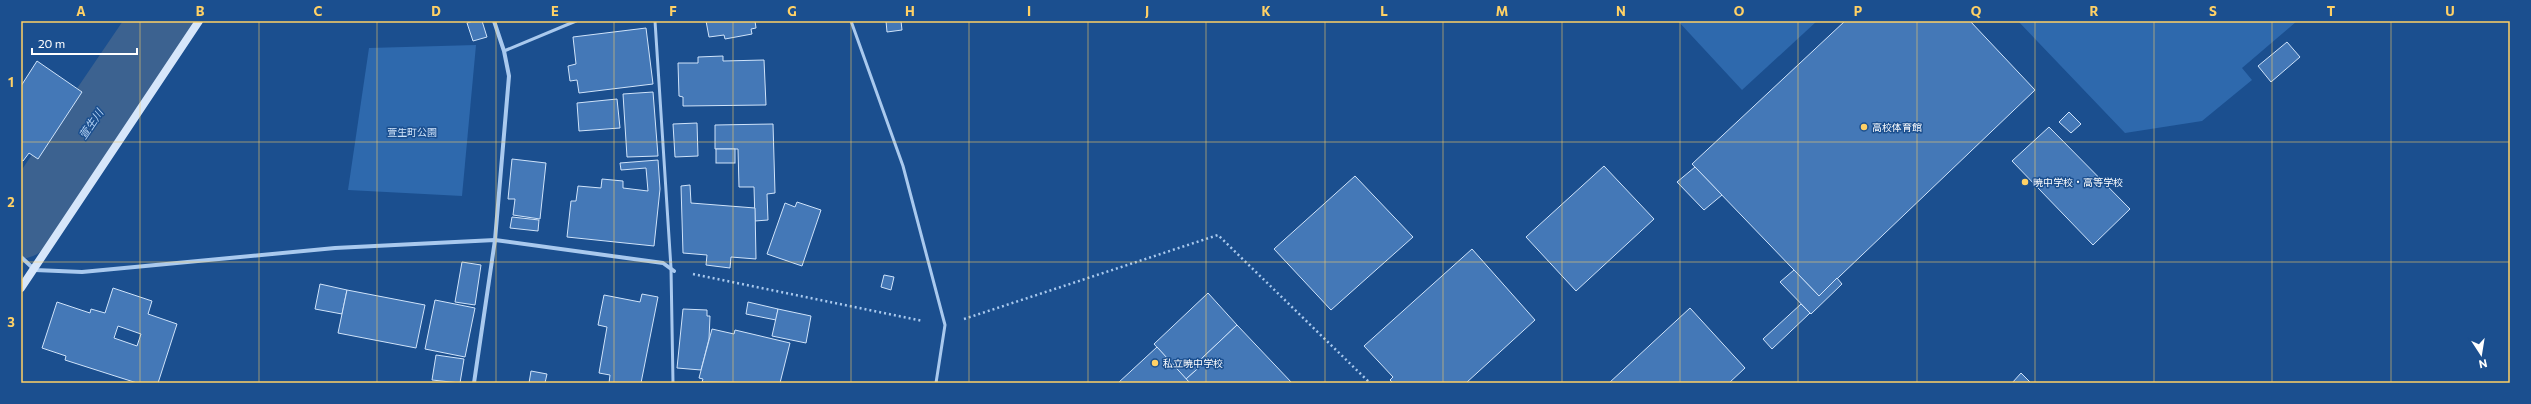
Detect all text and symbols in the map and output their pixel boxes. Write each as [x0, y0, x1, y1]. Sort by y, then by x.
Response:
text: A [76, 3, 86, 19]
text: B [196, 3, 205, 19]
text: C [314, 3, 323, 19]
text: D [431, 3, 441, 19]
text: E [551, 3, 559, 19]
text: F [669, 3, 677, 19]
text: G [787, 3, 797, 19]
text: H [905, 3, 915, 19]
text: I [1027, 3, 1031, 19]
text: J [1145, 3, 1149, 19]
text: K [1261, 3, 1271, 19]
text: L [1380, 3, 1388, 19]
text: M [1496, 3, 1508, 19]
text: N [1616, 3, 1626, 19]
text: O [1734, 3, 1745, 19]
text: P [1854, 3, 1863, 19]
text: Q [1971, 3, 1982, 19]
text: R [2090, 3, 2099, 19]
text: S [2209, 3, 2217, 19]
text: T [2327, 3, 2336, 19]
text: U [2445, 3, 2455, 19]
scale bar [32, 30, 137, 56]
text: 20 m [38, 36, 65, 50]
text: 1 [8, 74, 14, 90]
water label: 萱生川 [76, 106, 106, 141]
place label: 高校体育館 [1872, 121, 1922, 133]
marker: 高校体育館 [1859, 122, 1869, 132]
park label: 萱生町公園 [387, 126, 437, 138]
place label: 暁中学校・高等学校 [2033, 176, 2123, 188]
marker: 暁中学校・高等学校 [2020, 177, 2030, 187]
text: 2 [7, 194, 15, 210]
text: 3 [7, 314, 15, 330]
north arrow [2461, 334, 2501, 374]
place label: 私立暁中学校 [1163, 357, 1223, 369]
text: N [2478, 357, 2489, 371]
marker: 私立暁中学校 [1150, 358, 1160, 368]

